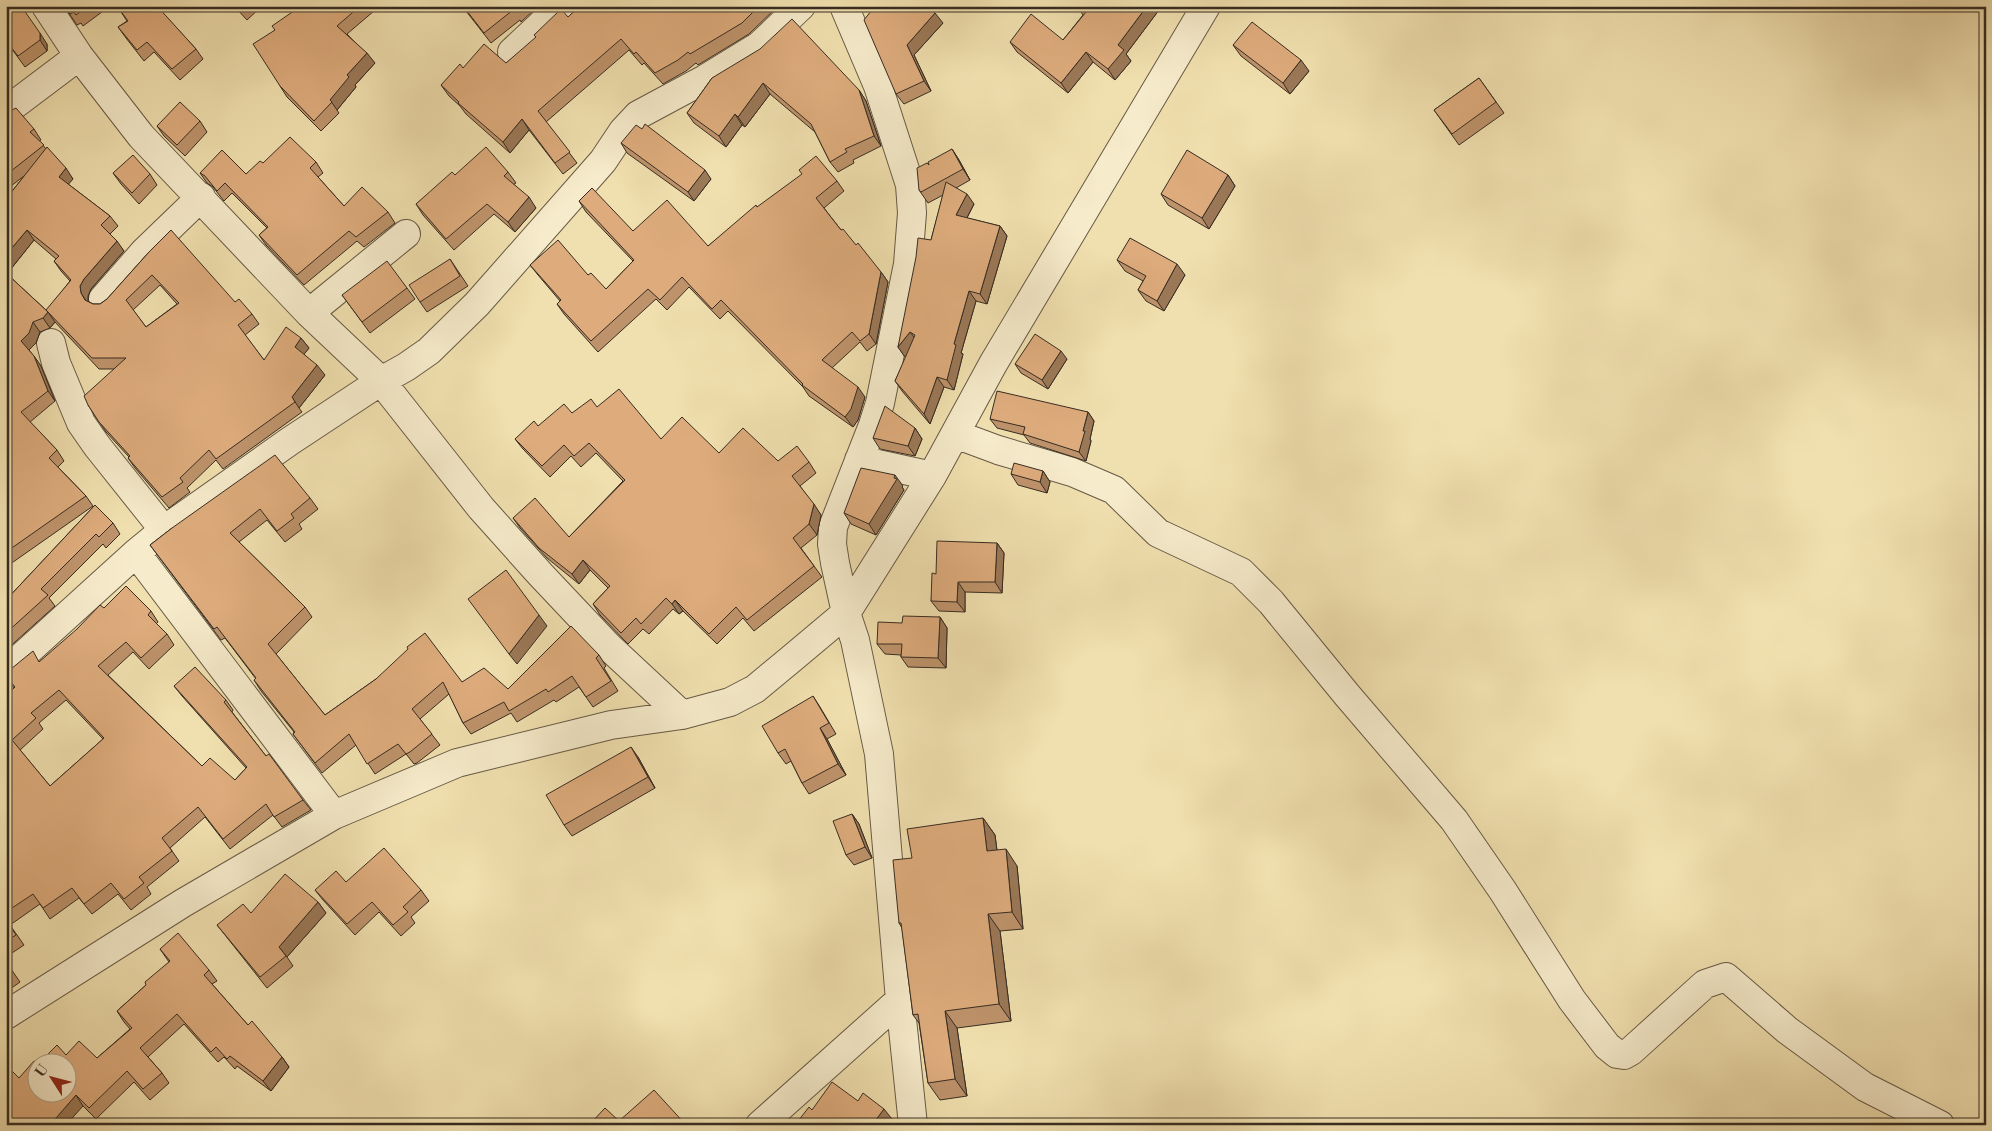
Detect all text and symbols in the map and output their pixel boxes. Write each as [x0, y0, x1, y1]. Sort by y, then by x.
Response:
north arrow [28, 1054, 78, 1104]
text: U [32, 1061, 53, 1081]

